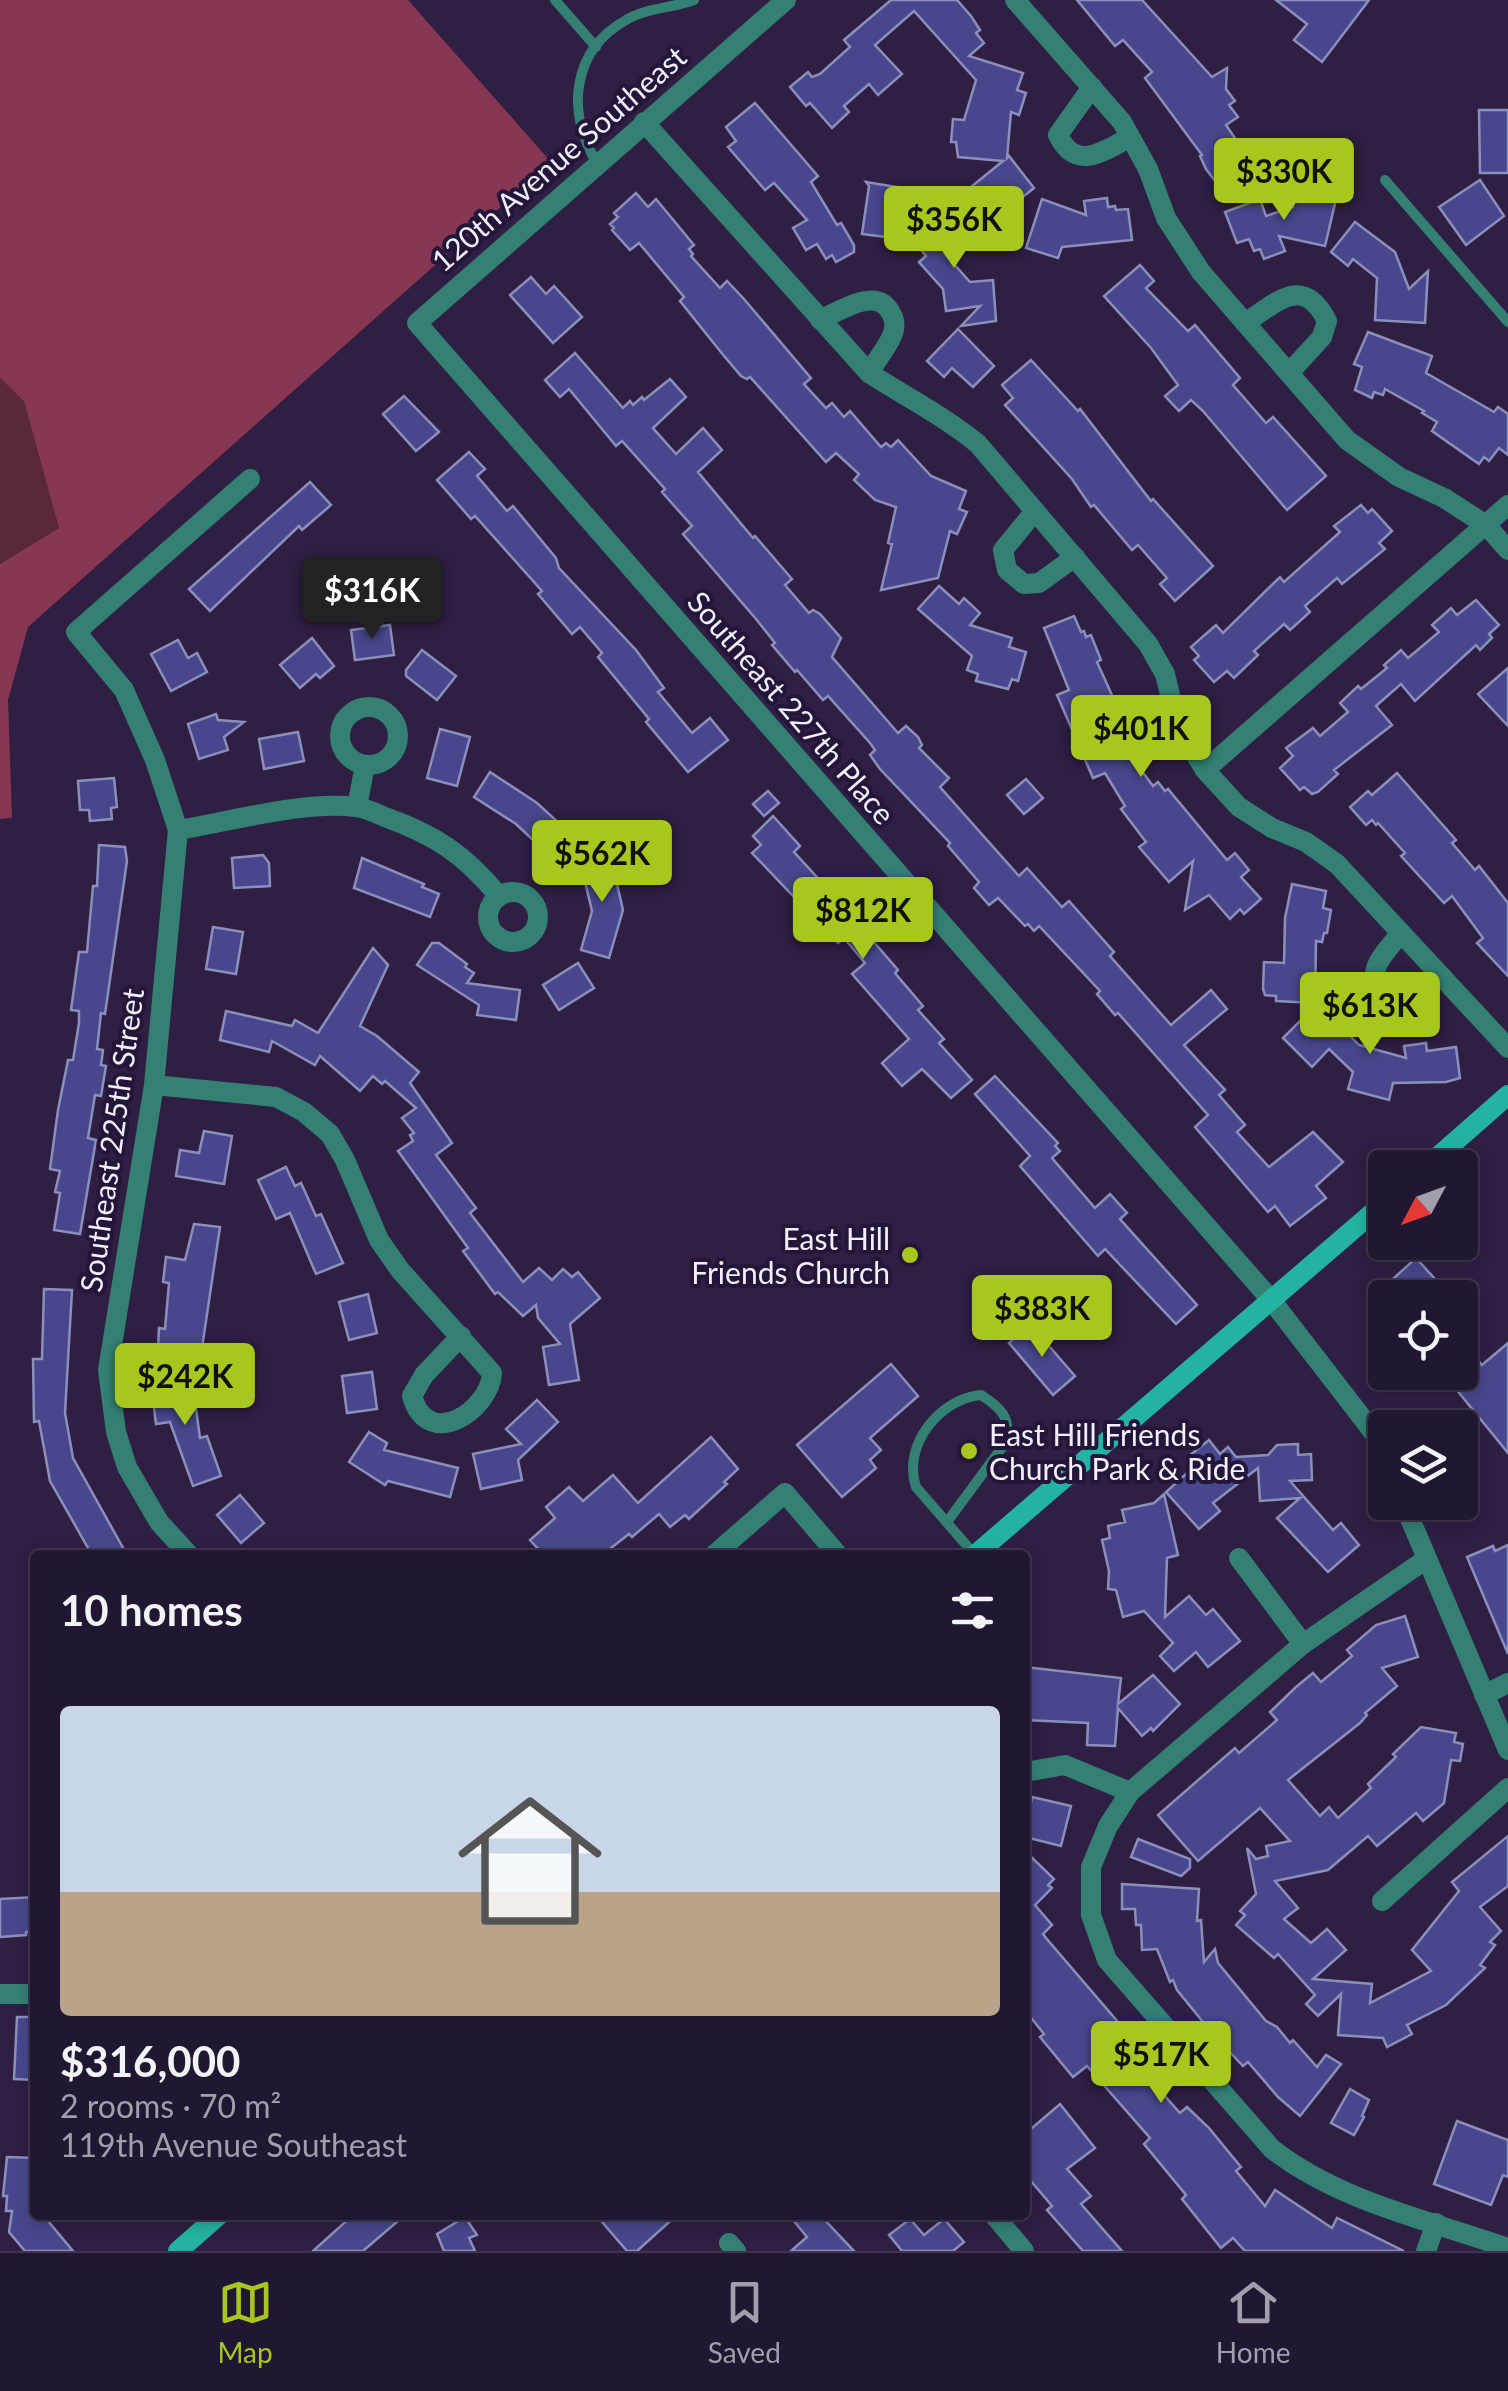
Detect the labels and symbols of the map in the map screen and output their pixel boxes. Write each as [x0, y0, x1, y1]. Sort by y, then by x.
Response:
street label: 120th Avenue Southeast [423, 38, 693, 278]
pin: $330K [1214, 138, 1354, 223]
pin: $356K [884, 186, 1024, 271]
pin: $316K [302, 557, 442, 642]
street label: Southeast 227th Place [681, 583, 903, 831]
pin: $401K [1071, 695, 1211, 780]
pin: $562K [532, 820, 672, 905]
pin: $812K [793, 877, 933, 962]
pin: $613K [1300, 972, 1440, 1057]
street label: Southeast 225th Street [72, 986, 150, 1294]
north arrow [1368, 1150, 1478, 1260]
place label: East Hill Friends Church [691, 1220, 890, 1290]
marker: East Hill Friends Church [899, 1244, 921, 1266]
pin: $383K [972, 1275, 1112, 1360]
pin: $242K [115, 1343, 255, 1428]
place label: East Hill Friends Church Park & Ride [989, 1416, 1245, 1486]
marker: East Hill Friends Church Park & Ride [958, 1440, 980, 1462]
pin: $517K [1091, 2021, 1231, 2106]

